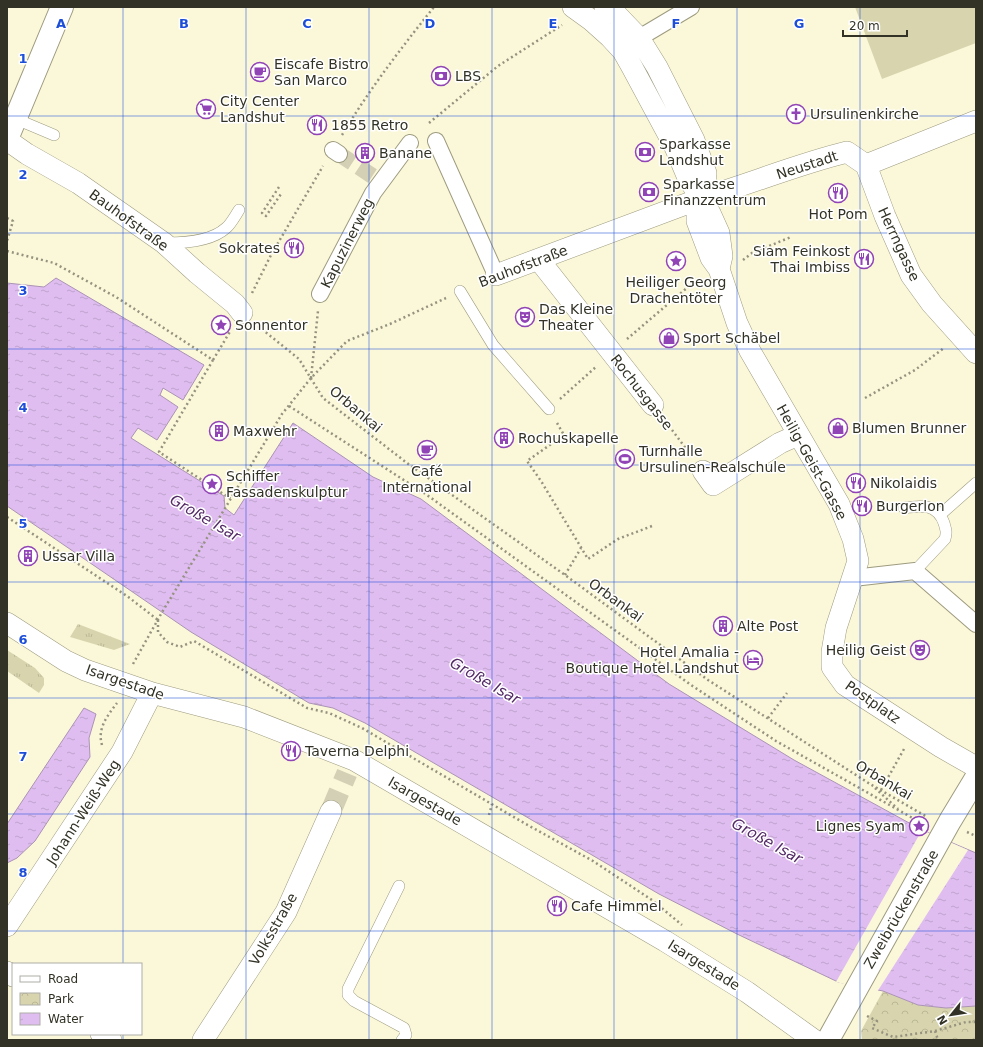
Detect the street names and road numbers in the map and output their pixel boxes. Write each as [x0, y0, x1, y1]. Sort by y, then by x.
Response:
street label: Neustadt [774, 147, 840, 182]
street label: Bauhofstraße [86, 186, 172, 254]
street label: Kapuzinerweg [317, 195, 377, 291]
street label: Herrngasse [875, 205, 923, 283]
street label: Bauhofstraße [476, 242, 570, 290]
street label: Rochusgasse [608, 351, 676, 433]
street label: Orbankai [327, 382, 385, 436]
street label: Heilig-Geist-Gasse [774, 401, 850, 523]
street label: Orbankai [586, 575, 646, 625]
street label: Isargestade [84, 661, 166, 703]
street label: Postplatz [842, 677, 904, 727]
street label: Johann-Weiß-Weg [43, 756, 123, 868]
street label: Orbankai [853, 757, 915, 803]
street label: Isargestade [386, 774, 464, 828]
street label: Zweibrückenstraße [860, 847, 942, 971]
street label: Volksstraße [246, 890, 300, 968]
street label: Isargestade [665, 937, 743, 993]

